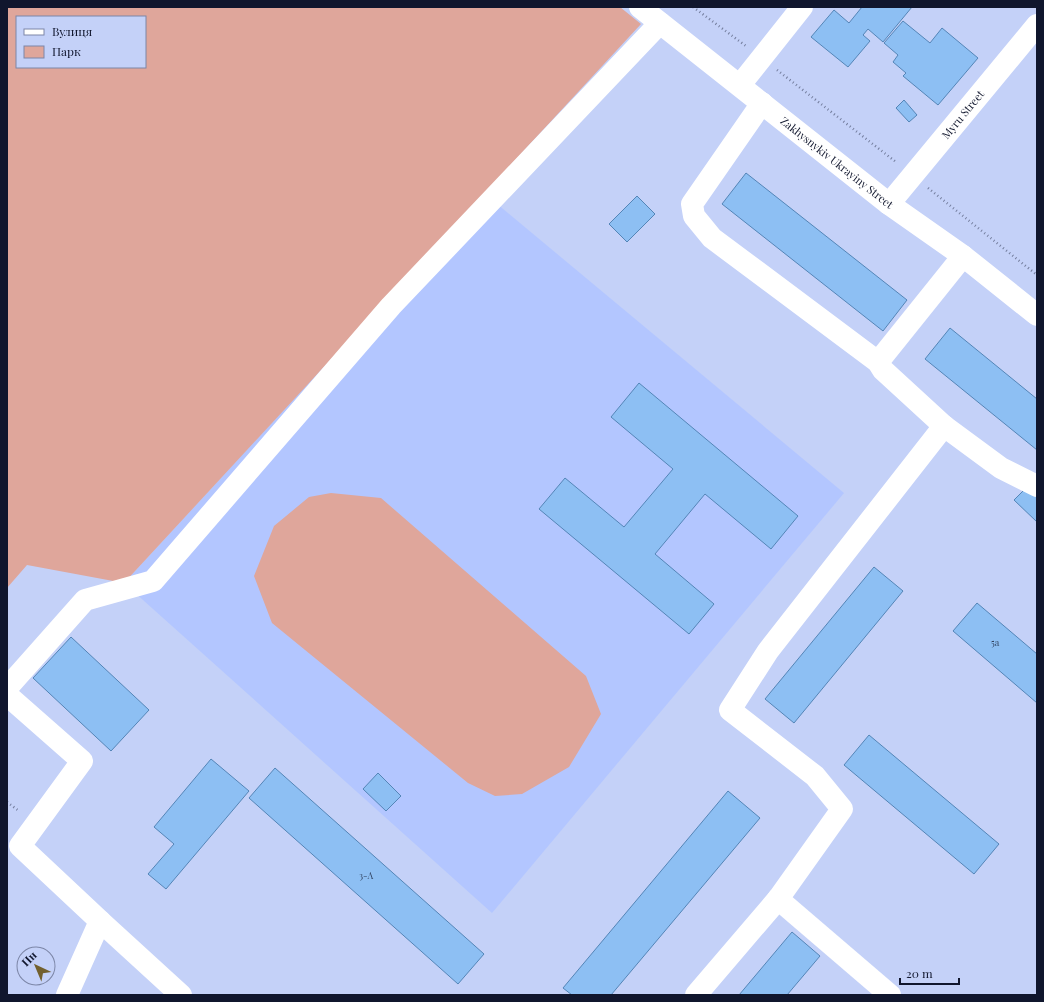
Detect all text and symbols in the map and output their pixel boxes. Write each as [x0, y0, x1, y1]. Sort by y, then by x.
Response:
legend [16, 16, 146, 68]
text: Вулиця [52, 23, 93, 39]
text: Парк [52, 43, 81, 59]
street label: Myru Street [938, 87, 987, 142]
street label: Zakhysnykiv Ukrayiny Street [778, 113, 897, 212]
house number: 5а [991, 636, 1000, 648]
house number: 3-А [359, 869, 373, 881]
north arrow [16, 946, 56, 986]
text: Пн [18, 948, 40, 969]
scale bar [900, 960, 959, 986]
text: 20 m [906, 965, 933, 981]

